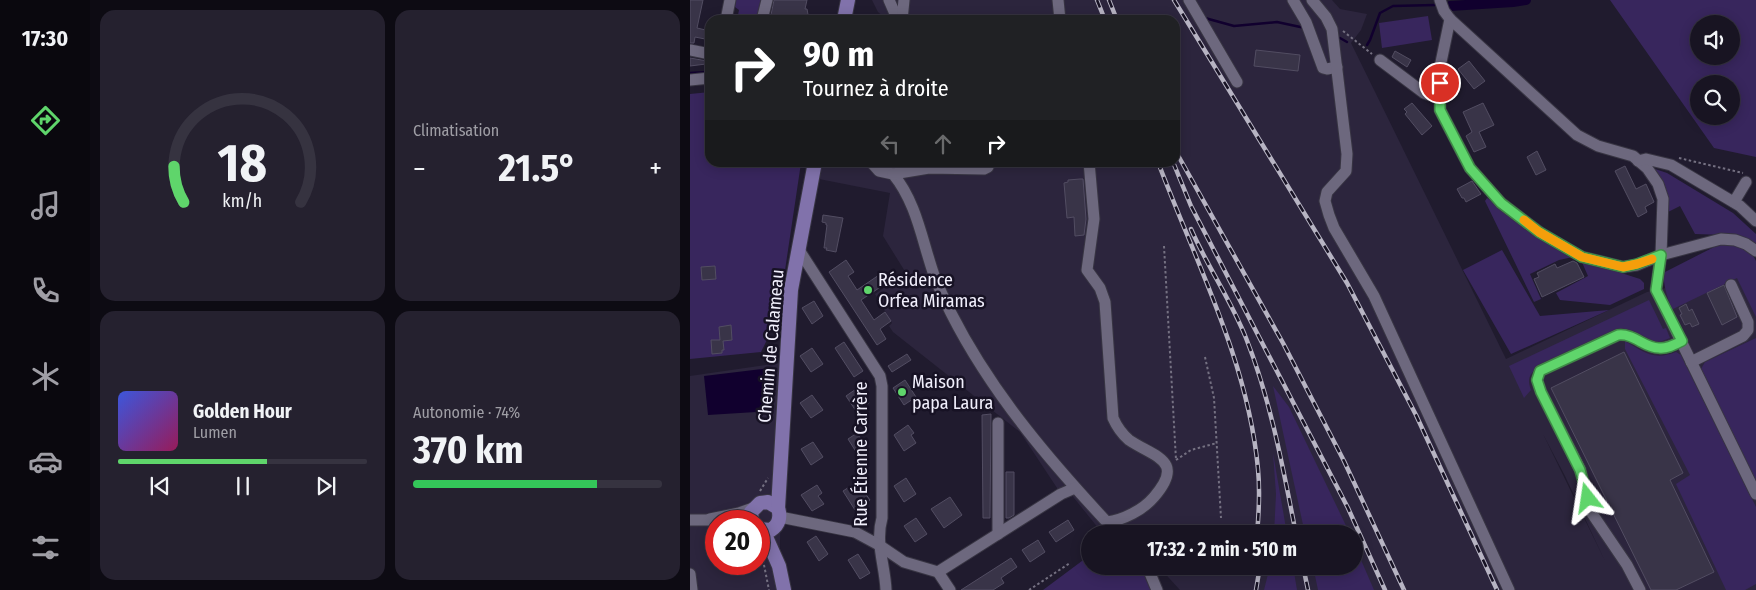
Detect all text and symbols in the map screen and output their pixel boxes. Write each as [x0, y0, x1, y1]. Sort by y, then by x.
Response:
map controls [1690, 15, 1740, 125]
button: sound [1690, 15, 1740, 65]
text: 17:30 [22, 25, 68, 52]
text: 90 m [803, 33, 874, 75]
icon: right [720, 35, 785, 100]
pin [1419, 62, 1461, 104]
icon: arrive [1426, 69, 1454, 97]
text: Tournez à droite [803, 75, 949, 102]
button: search [1690, 75, 1740, 125]
icon: directions [28, 103, 63, 138]
text: Climatisation [413, 121, 499, 140]
icon: left [876, 130, 904, 158]
icon: ahead [929, 130, 957, 158]
icon: right [982, 130, 1010, 158]
text: 18 [218, 132, 267, 195]
text: 21.5° [498, 145, 577, 191]
text: − [413, 152, 426, 185]
text: + [649, 152, 662, 185]
icon: music [28, 188, 63, 223]
text: km/h [223, 190, 262, 212]
street label: Chemin de Calameau [753, 268, 789, 424]
place label: Résidence Orfea Miramas [878, 269, 985, 312]
icon: phone [28, 273, 63, 308]
marker: Résidence Orfea Miramas [862, 284, 874, 296]
icon: climate [28, 359, 63, 394]
place label: Maison papa Laura [912, 371, 994, 414]
street label: Rue Étienne Carrère [849, 381, 872, 527]
marker: Maison papa Laura [896, 386, 908, 398]
text: Golden Hour [193, 400, 292, 423]
text: Autonomie · 74% [413, 403, 520, 422]
text: Lumen [193, 423, 237, 442]
text: 370 km [413, 427, 524, 473]
icon: car [28, 444, 63, 479]
position arrow [1561, 471, 1613, 523]
icon: previous [146, 472, 174, 500]
icon: pause [229, 472, 257, 500]
icon: next [312, 472, 340, 500]
speed limit sign: 20 [705, 510, 770, 575]
icon: filters [28, 530, 63, 565]
text: 17:32 · 2 min · 510 m [1147, 538, 1297, 561]

